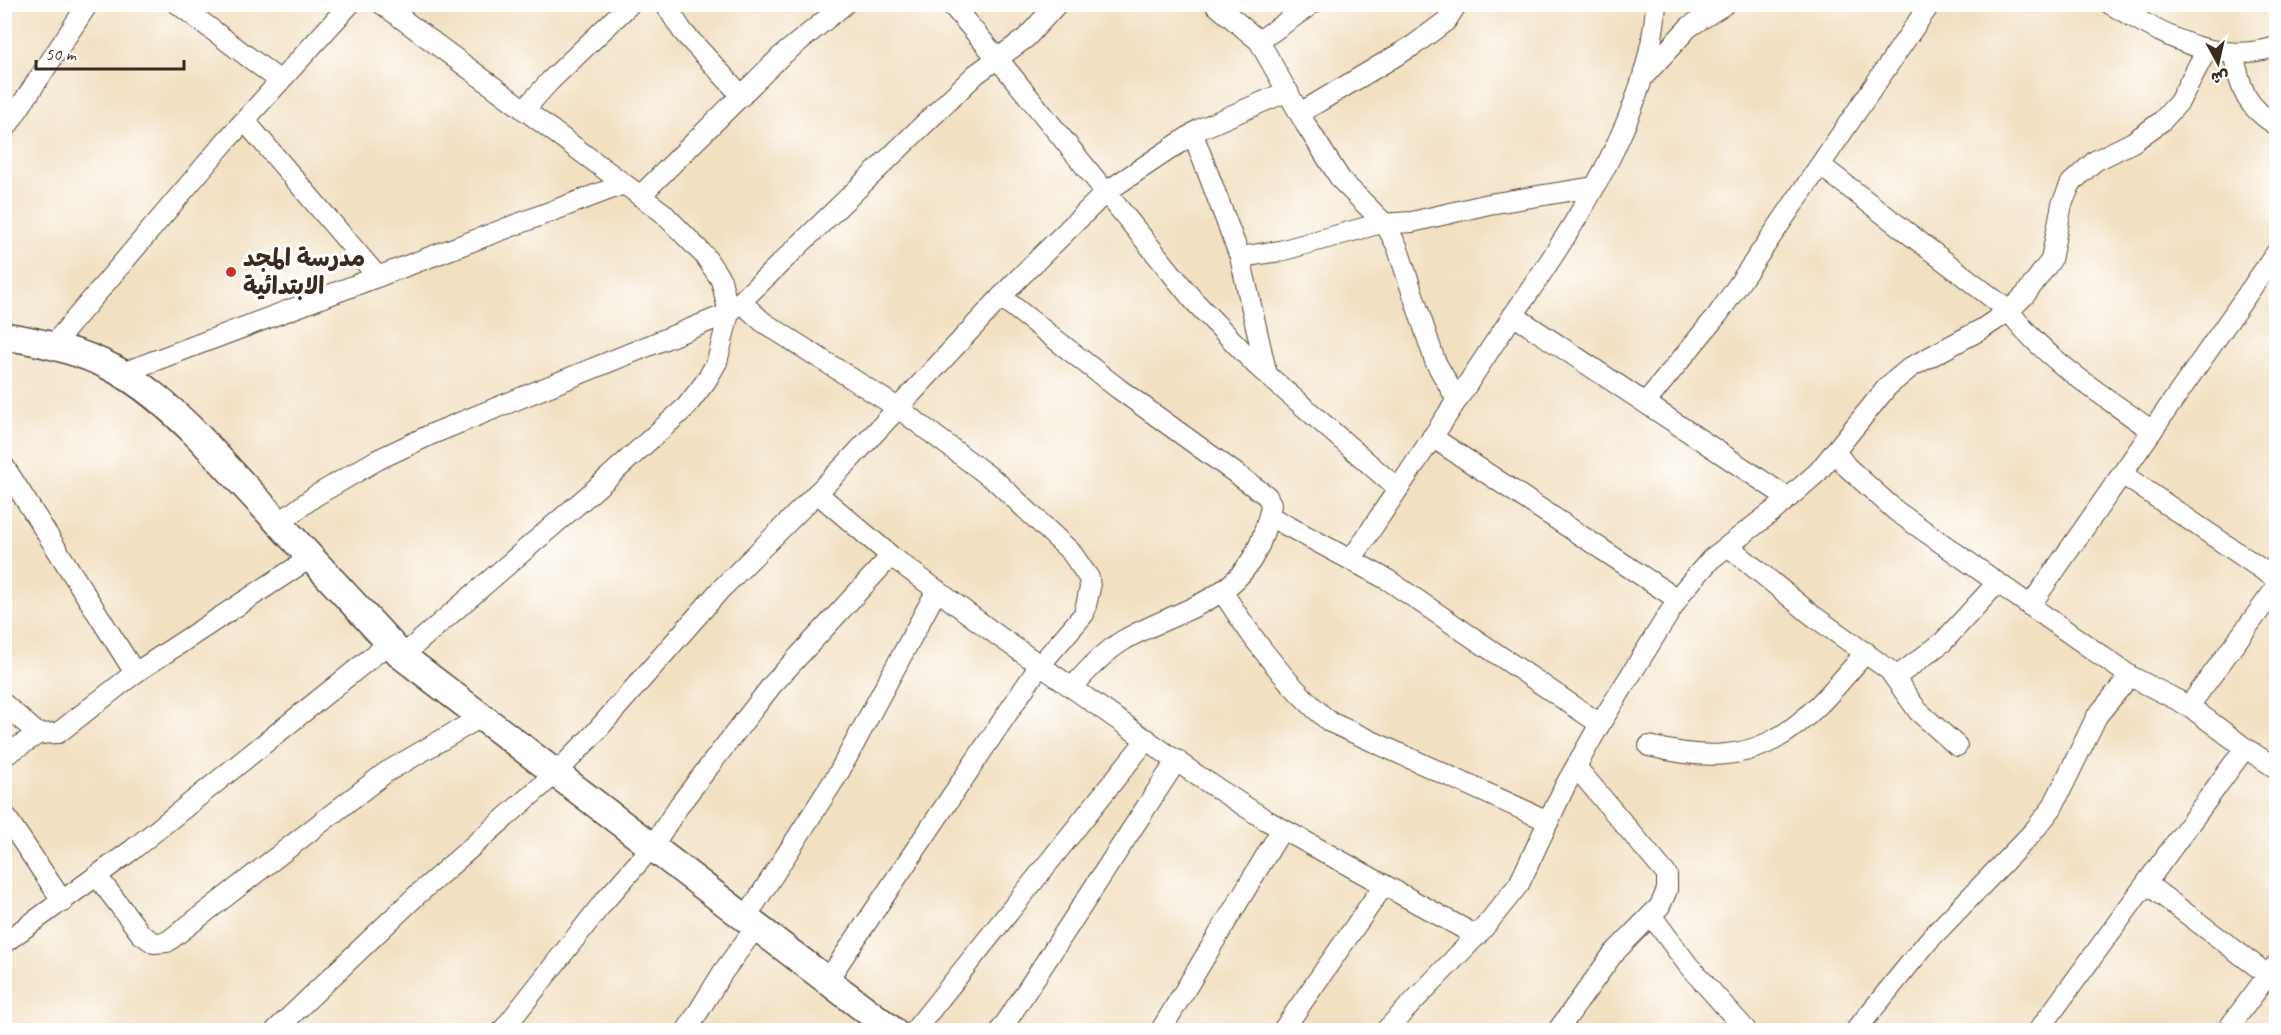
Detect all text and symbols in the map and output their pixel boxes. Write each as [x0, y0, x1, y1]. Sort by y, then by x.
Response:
scale bar [36, 33, 184, 71]
north arrow [2188, 33, 2248, 93]
text: 50 m [45, 43, 78, 65]
text: ش [2210, 66, 2230, 88]
place label: مدرسة المجد الابتدائية [243, 243, 365, 301]
marker: مدرسة المجد الابتدائية [224, 265, 238, 279]

